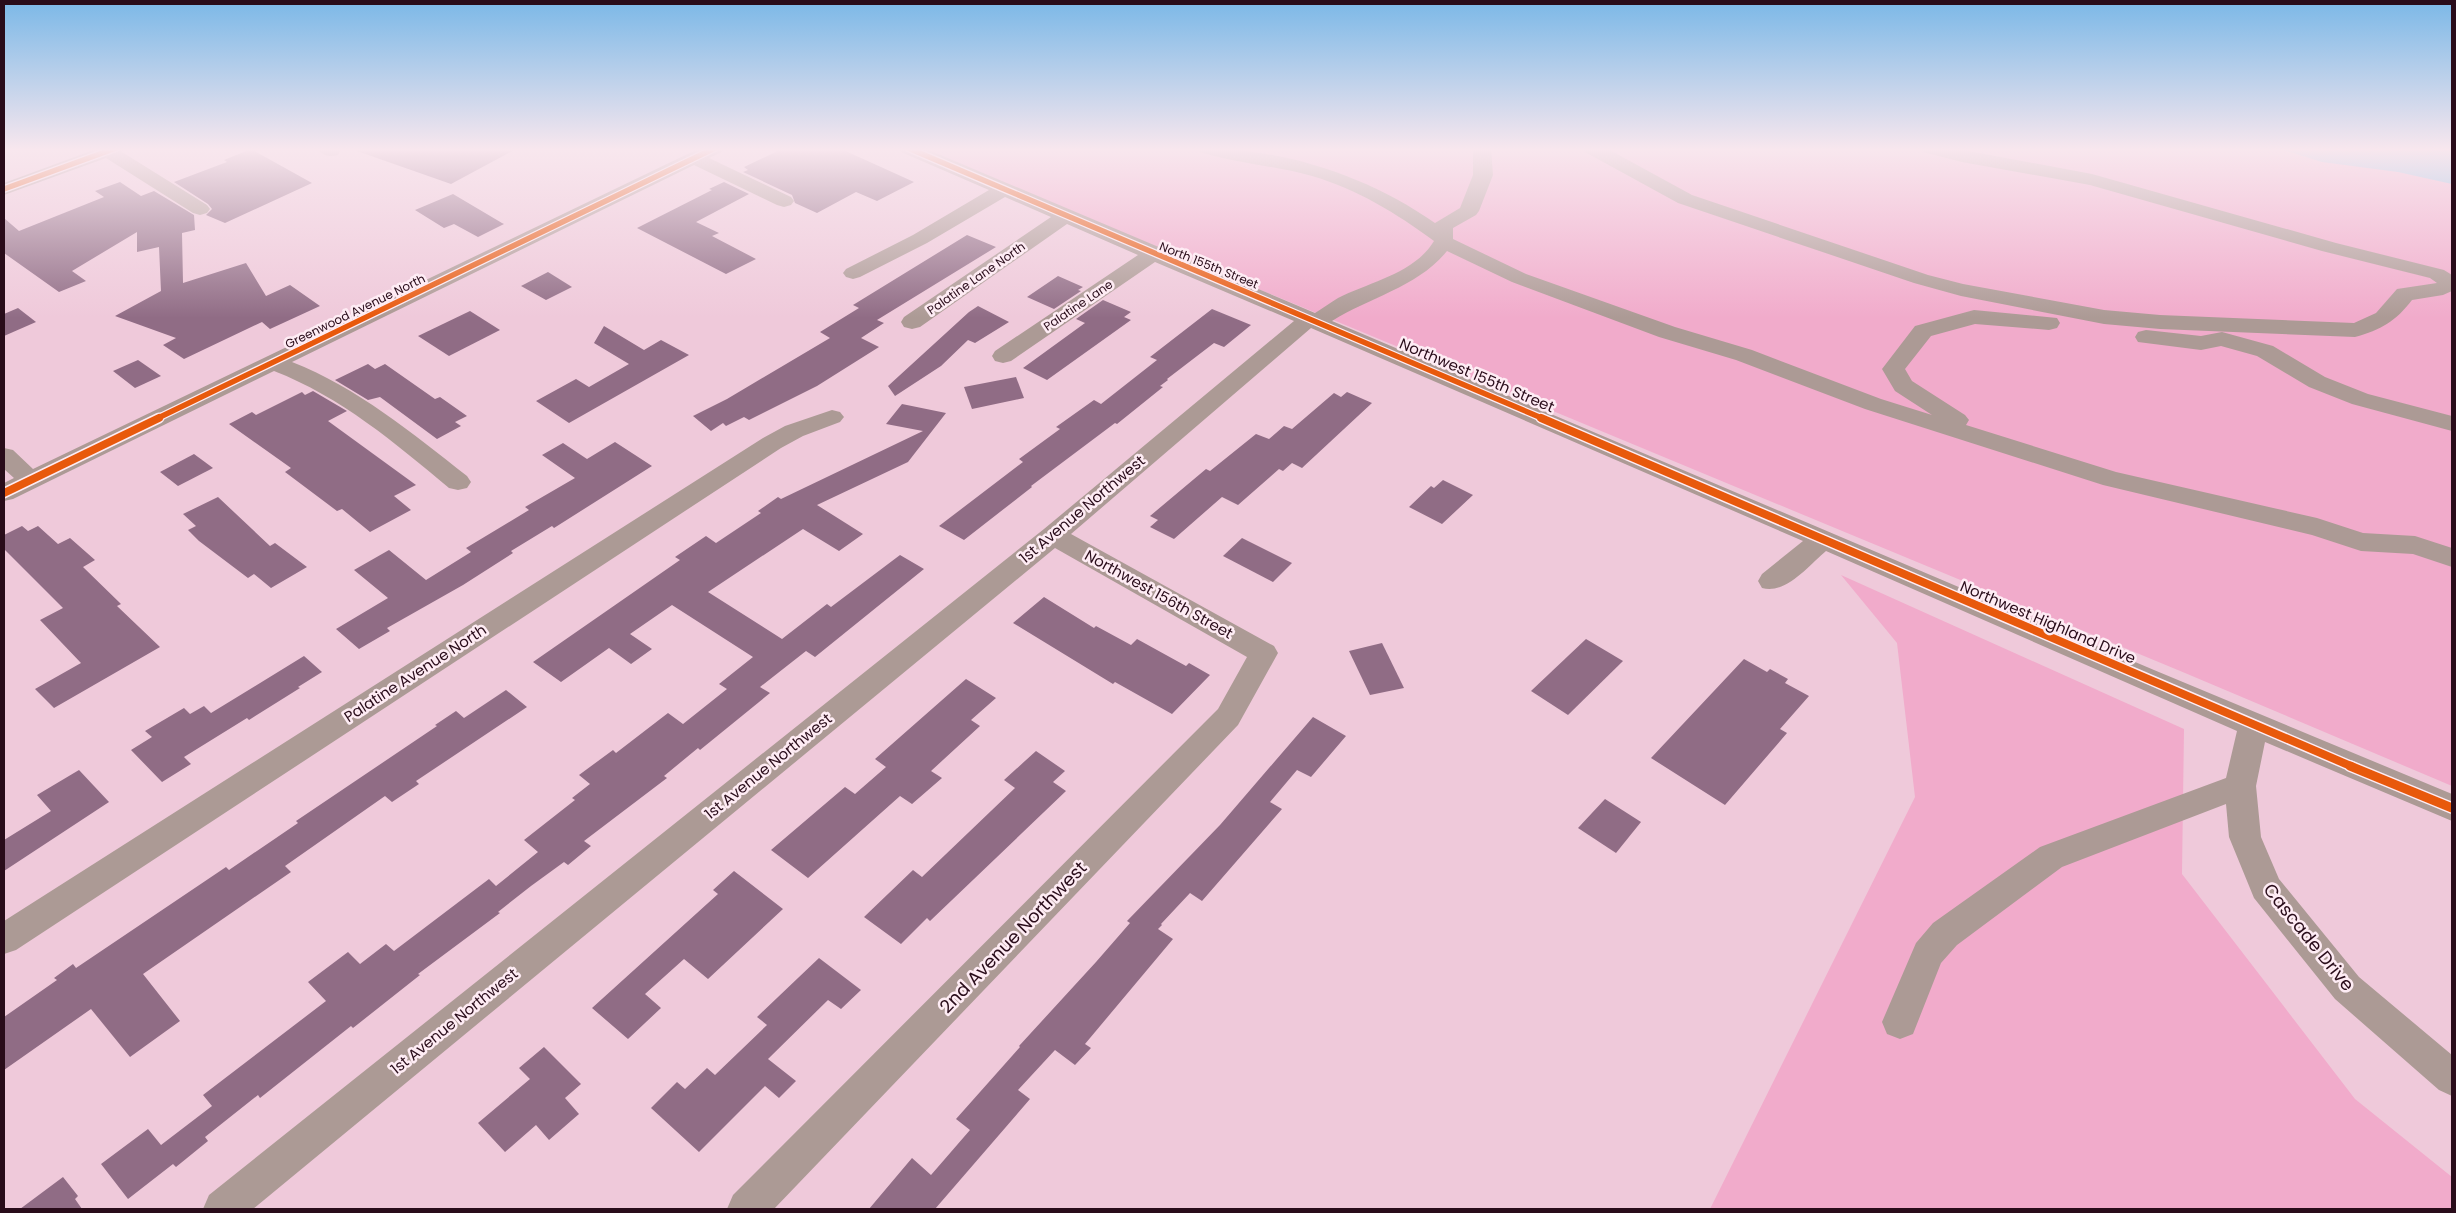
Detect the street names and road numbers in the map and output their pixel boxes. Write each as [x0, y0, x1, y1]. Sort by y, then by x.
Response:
street label: North 155th Street [1157, 237, 1261, 293]
street label: Palatine Lane North [924, 238, 1028, 318]
street label: Greenwood Avenue North [282, 270, 428, 352]
street label: Palatine Lane [1040, 276, 1116, 334]
street label: Northwest 155th Street [1396, 333, 1558, 417]
street label: 1st Avenue Northwest [1015, 450, 1149, 568]
street label: Northwest 156th Street [1081, 544, 1237, 644]
street label: Northwest Highland Drive [1957, 575, 2139, 669]
street label: Palatine Avenue North [340, 619, 490, 727]
street label: 1st Avenue Northwest [700, 708, 836, 824]
street label: 2nd Avenue Northwest [934, 856, 1092, 1018]
street label: Cascade Drive [2258, 878, 2360, 996]
street label: 1st Avenue Northwest [386, 963, 522, 1079]

